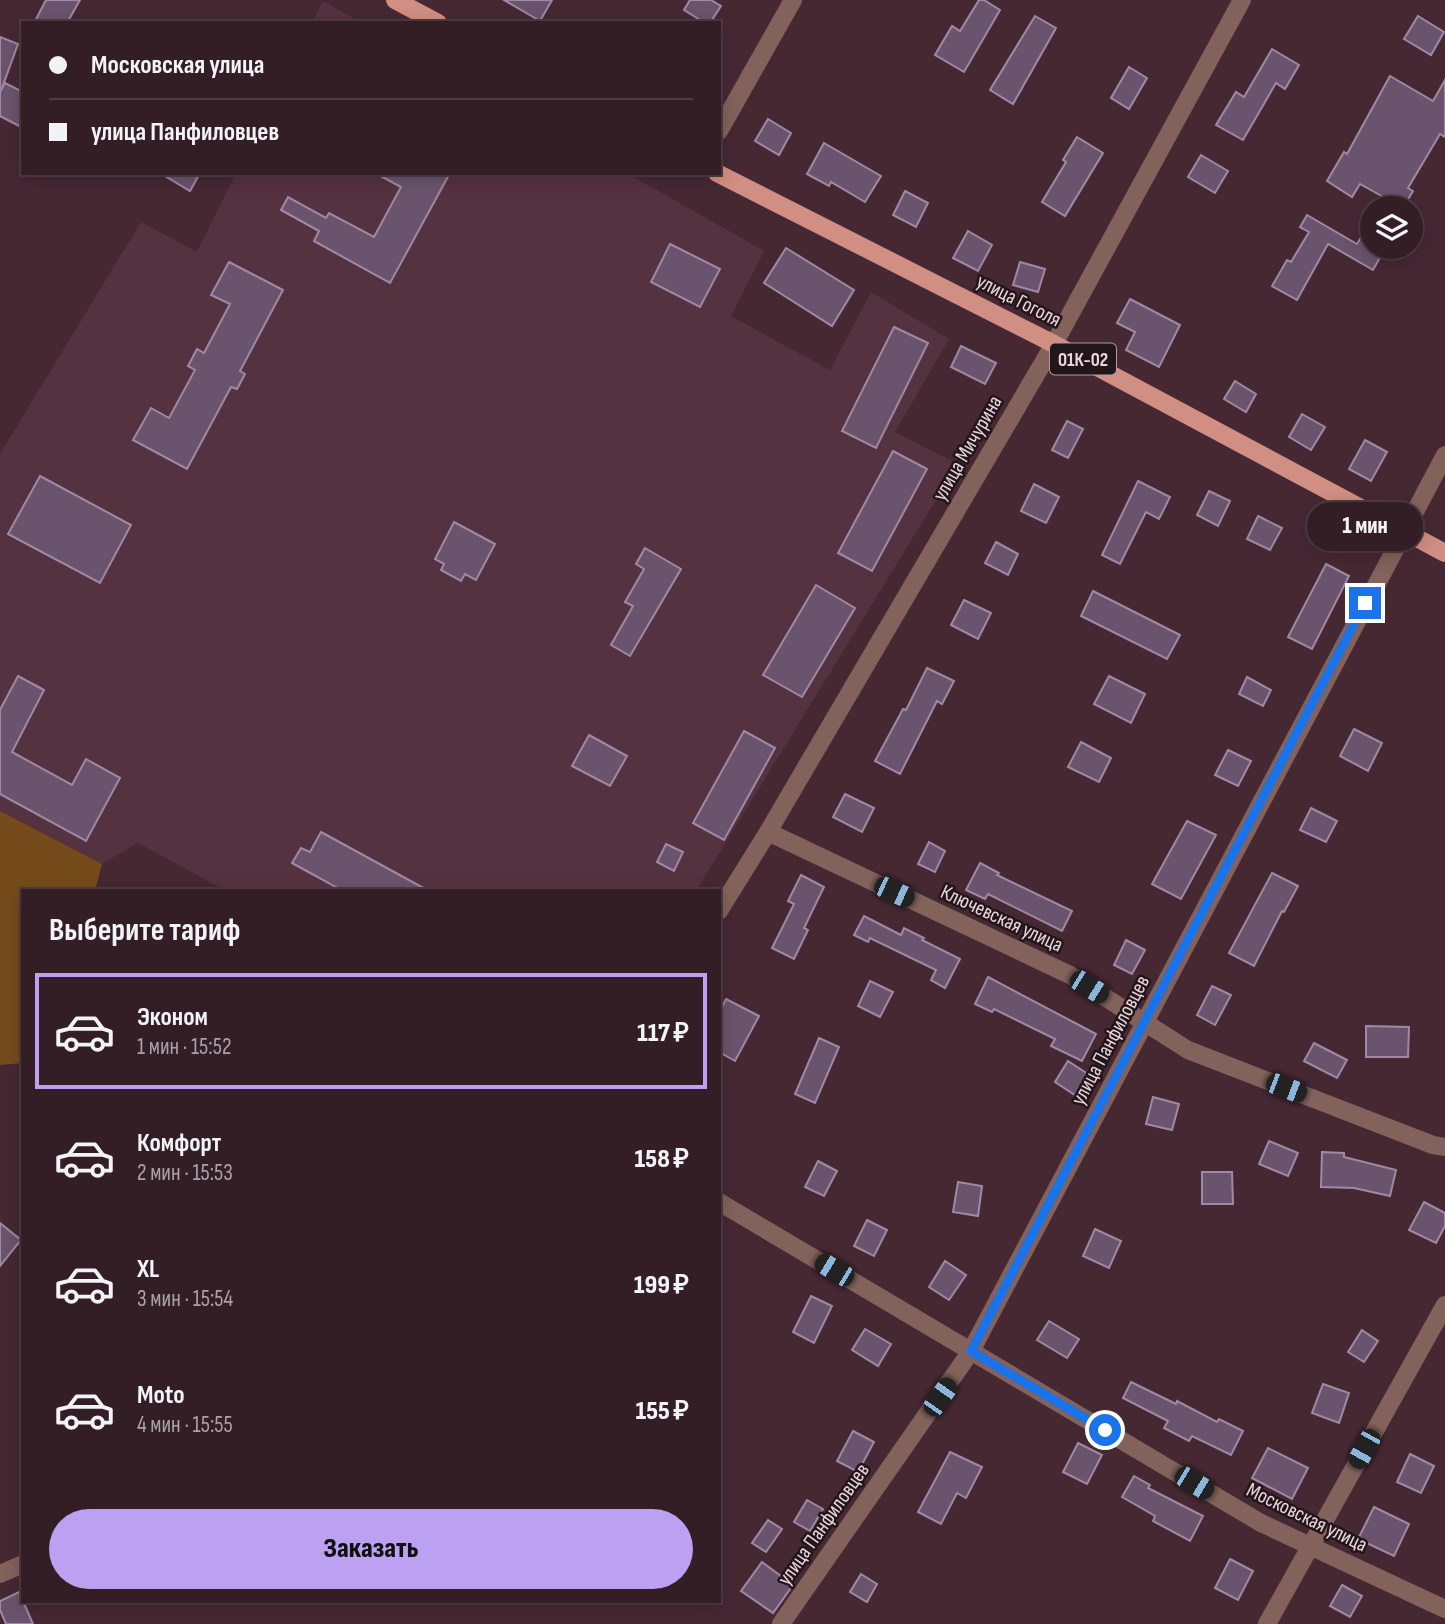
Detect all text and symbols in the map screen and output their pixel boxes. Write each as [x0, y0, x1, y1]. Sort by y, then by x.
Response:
text: Московская улица [91, 50, 264, 81]
text: улица Панфиловцев [91, 117, 279, 148]
map controls [1360, 196, 1423, 259]
button: layers [1360, 196, 1423, 259]
street label: улица Гоголя [972, 268, 1065, 332]
road number: 01К-02 [1050, 344, 1116, 374]
street label: улица Мичурина [927, 391, 1008, 505]
callout: 1 мин [1307, 502, 1423, 550]
text: 1 мин [1342, 512, 1388, 540]
route end [1349, 587, 1381, 619]
car [871, 874, 918, 910]
street label: Ключевская улица [937, 879, 1067, 958]
text: Выберите тариф [49, 911, 240, 950]
car [1066, 967, 1113, 1007]
street label: улица Панфиловцев [1066, 971, 1155, 1109]
icon: car [53, 1000, 116, 1063]
text: Эконом [137, 1002, 208, 1033]
text: 117 ₽ [637, 1018, 689, 1049]
text: 1 мин · 15:52 [137, 1033, 231, 1061]
car [1263, 1071, 1310, 1105]
icon: car [53, 1126, 116, 1189]
text: Комфорт [137, 1128, 221, 1159]
text: 158 ₽ [635, 1144, 689, 1175]
text: 2 мин · 15:53 [137, 1159, 233, 1187]
car [811, 1250, 858, 1290]
icon: car [53, 1252, 116, 1315]
text: XL [137, 1254, 159, 1285]
text: 199 ₽ [634, 1270, 689, 1301]
text: 3 мин · 15:54 [137, 1285, 233, 1313]
car [920, 1374, 961, 1420]
icon: car [53, 1378, 116, 1441]
text: Moto [137, 1380, 185, 1411]
text: 155 ₽ [635, 1396, 689, 1427]
text: 4 мин · 15:55 [137, 1411, 233, 1439]
route start [1089, 1414, 1121, 1446]
car [1345, 1426, 1384, 1472]
street label: улица Панфиловцев [772, 1459, 875, 1590]
car [1171, 1463, 1218, 1503]
street label: Московская улица [1242, 1477, 1371, 1557]
button: Заказать [49, 1509, 693, 1589]

